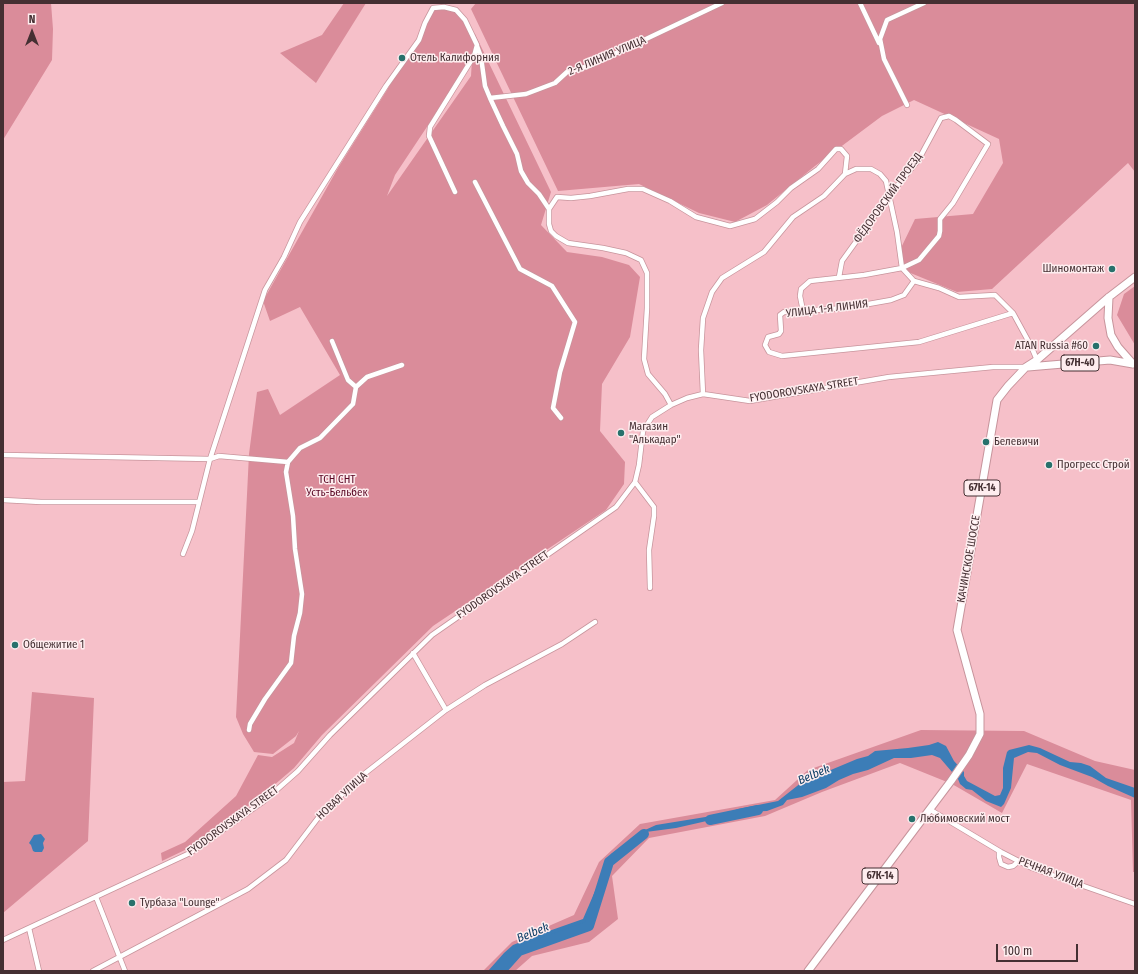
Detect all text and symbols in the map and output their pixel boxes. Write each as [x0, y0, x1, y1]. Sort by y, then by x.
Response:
north arrow [12, 12, 52, 52]
text: N [29, 13, 35, 26]
street label: 2-Я ЛИНИЯ УЛИЦА [566, 34, 648, 78]
place label: Отель Калифорния [410, 51, 499, 65]
marker: Отель Калифорния [397, 53, 407, 63]
street label: ФЁДОРОВСКИЙ ПРОЕЗД [851, 150, 925, 246]
place label: Шиномонтаж [1043, 262, 1104, 276]
marker: Шиномонтаж [1107, 264, 1117, 274]
street label: УЛИЦА 1-Я ЛИНИЯ [785, 297, 869, 321]
place label: ATAN Russia #60 [1015, 339, 1088, 353]
marker: ATAN Russia #60 [1091, 341, 1101, 351]
road number: 67H-40 [1061, 355, 1099, 371]
street label: FYODOROVSKAYA STREET [749, 375, 859, 405]
place label: Магазин "Алькадар" [629, 420, 681, 446]
marker: Магазин "Алькадар" [616, 428, 626, 438]
place label: Белевичи [994, 435, 1039, 449]
marker: Белевичи [981, 437, 991, 447]
place label: Прогресс Строй [1057, 458, 1130, 472]
marker: Прогресс Строй [1044, 460, 1054, 470]
park label: ТСН СНТ Усть-Бельбек [306, 473, 368, 499]
road number: 67К-14 [964, 480, 1000, 496]
street label: КАЧИНСКОЕ ШОССЕ [955, 514, 983, 604]
street label: FYODOROVSKAYA STREET [454, 548, 552, 622]
place label: Общежитие 1 [23, 638, 84, 652]
marker: Общежитие 1 [10, 640, 20, 650]
water label: Belbek [796, 762, 832, 788]
street label: НОВАЯ УЛИЦА [314, 769, 370, 823]
street label: FYODOROVSKAYA STREET [185, 783, 281, 859]
place label: Любимовский мост [920, 812, 1010, 826]
marker: Любимовский мост [907, 814, 917, 824]
street label: РЕЧНАЯ УЛИЦА [1017, 855, 1085, 891]
road number: 67К-14 [862, 868, 898, 884]
place label: Турбаза "Lounge" [140, 896, 220, 910]
marker: Турбаза "Lounge" [127, 898, 137, 908]
water label: Belbek [515, 920, 551, 946]
scale bar [998, 936, 1080, 962]
text: 100 m [1003, 944, 1032, 958]

